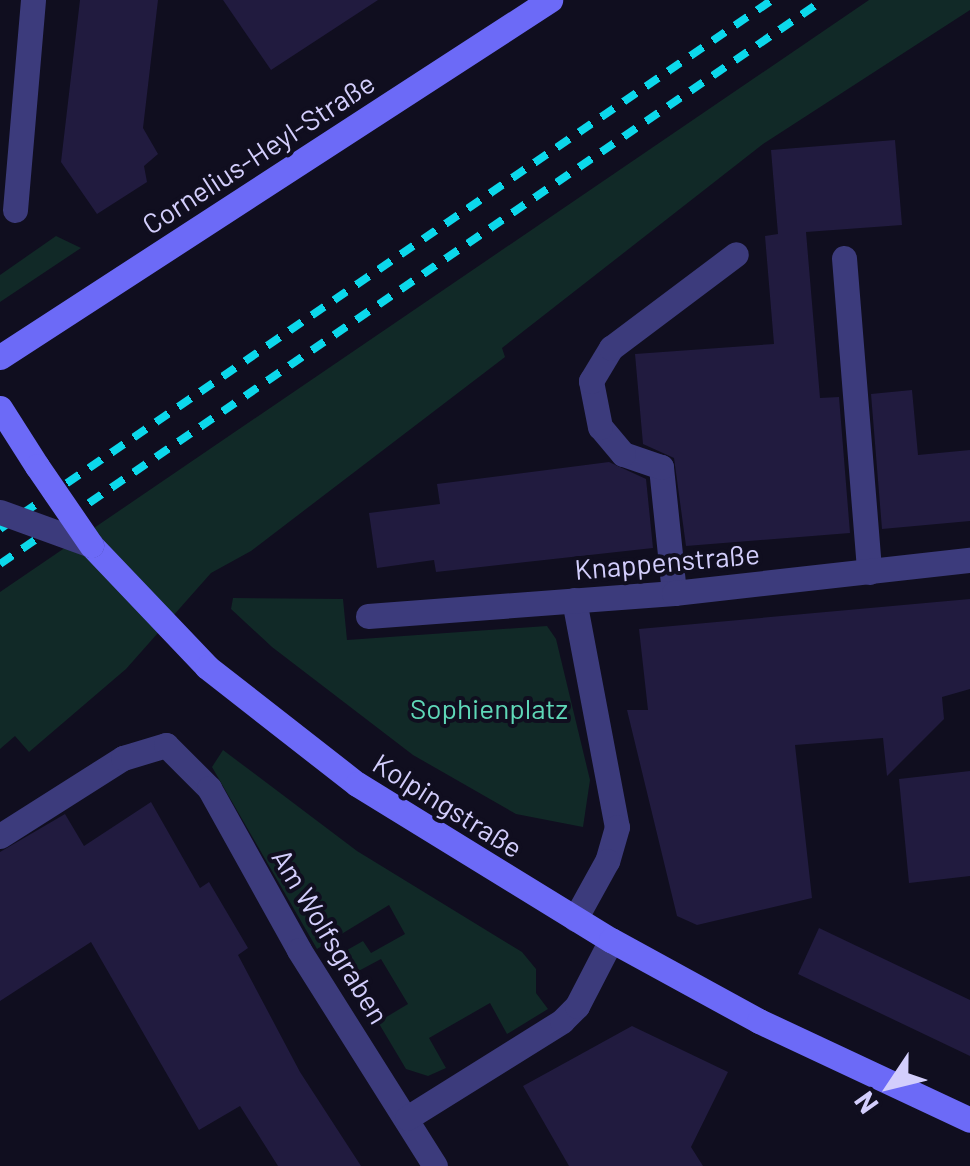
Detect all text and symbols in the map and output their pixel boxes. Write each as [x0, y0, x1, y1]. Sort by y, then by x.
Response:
street label: Cornelius-Heyl-Straße [136, 65, 380, 241]
street label: Knappenstraße [573, 536, 761, 586]
park label: Sophienplatz [410, 691, 568, 725]
street label: Kolpingstraße [367, 746, 529, 864]
street label: Am Wolfsgraben [266, 842, 396, 1030]
north arrow [840, 1036, 940, 1136]
text: N [846, 1086, 885, 1121]

